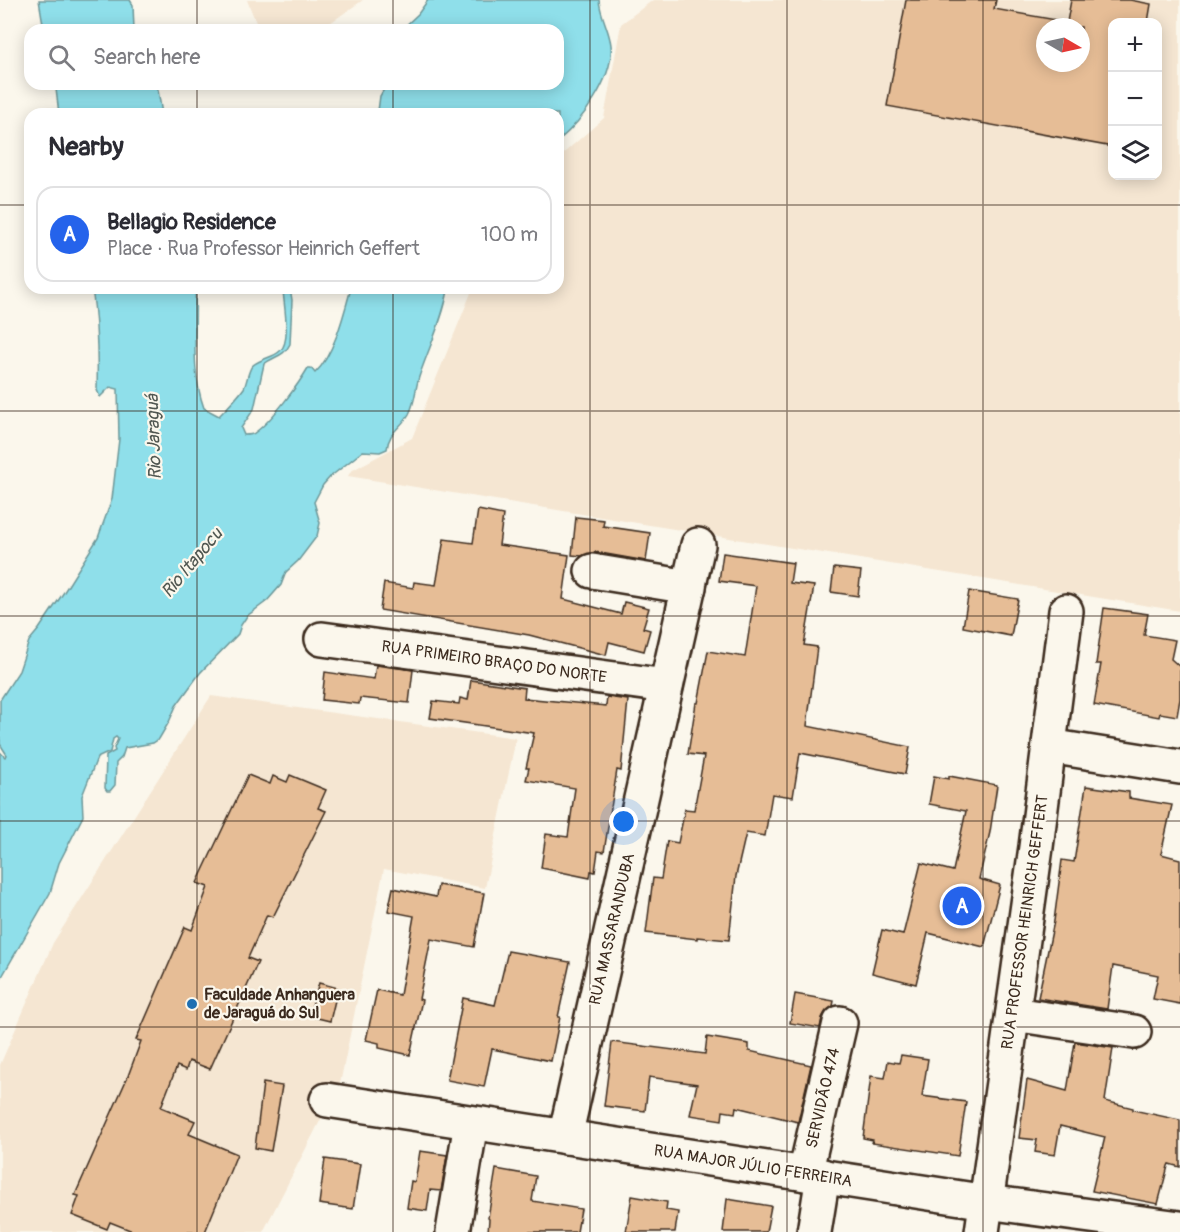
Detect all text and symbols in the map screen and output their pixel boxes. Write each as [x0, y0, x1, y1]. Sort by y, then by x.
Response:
north arrow [1036, 18, 1090, 72]
map controls [1108, 18, 1162, 180]
button: + [1108, 18, 1162, 72]
search box [24, 24, 564, 90]
icon: search [45, 41, 78, 74]
text: Search here [93, 43, 200, 71]
button: − [1108, 72, 1162, 126]
button: layers [1108, 126, 1162, 180]
text: Nearby [48, 131, 124, 163]
text: Bellagio Residence [107, 208, 276, 236]
text: A [63, 222, 76, 247]
text: 100 m [481, 222, 538, 247]
text: Place · Rua Professor Heinrich Geffert [107, 236, 420, 261]
water label: Rio Jaraguá [141, 392, 167, 480]
water label: Rio Itapocu [156, 523, 228, 603]
street label: RUA PRIMEIRO BRAÇO DO NORTE [380, 636, 608, 688]
street label: RUA PROFESSOR HEINRICH GEFFERT [997, 793, 1053, 1051]
your location [609, 807, 638, 836]
street label: RUA MASSARANDUBA [585, 851, 639, 1007]
pin: A [942, 884, 982, 928]
place label: Faculdade Anhanguera de Jaraguá do Sul [204, 985, 355, 1023]
marker: Faculdade Anhanguera de Jaraguá do Sul [185, 997, 199, 1011]
street label: SERVIDÃO 474 [802, 1046, 844, 1150]
street label: RUA MAJOR JÚLIO FERREIRA [652, 1140, 854, 1192]

